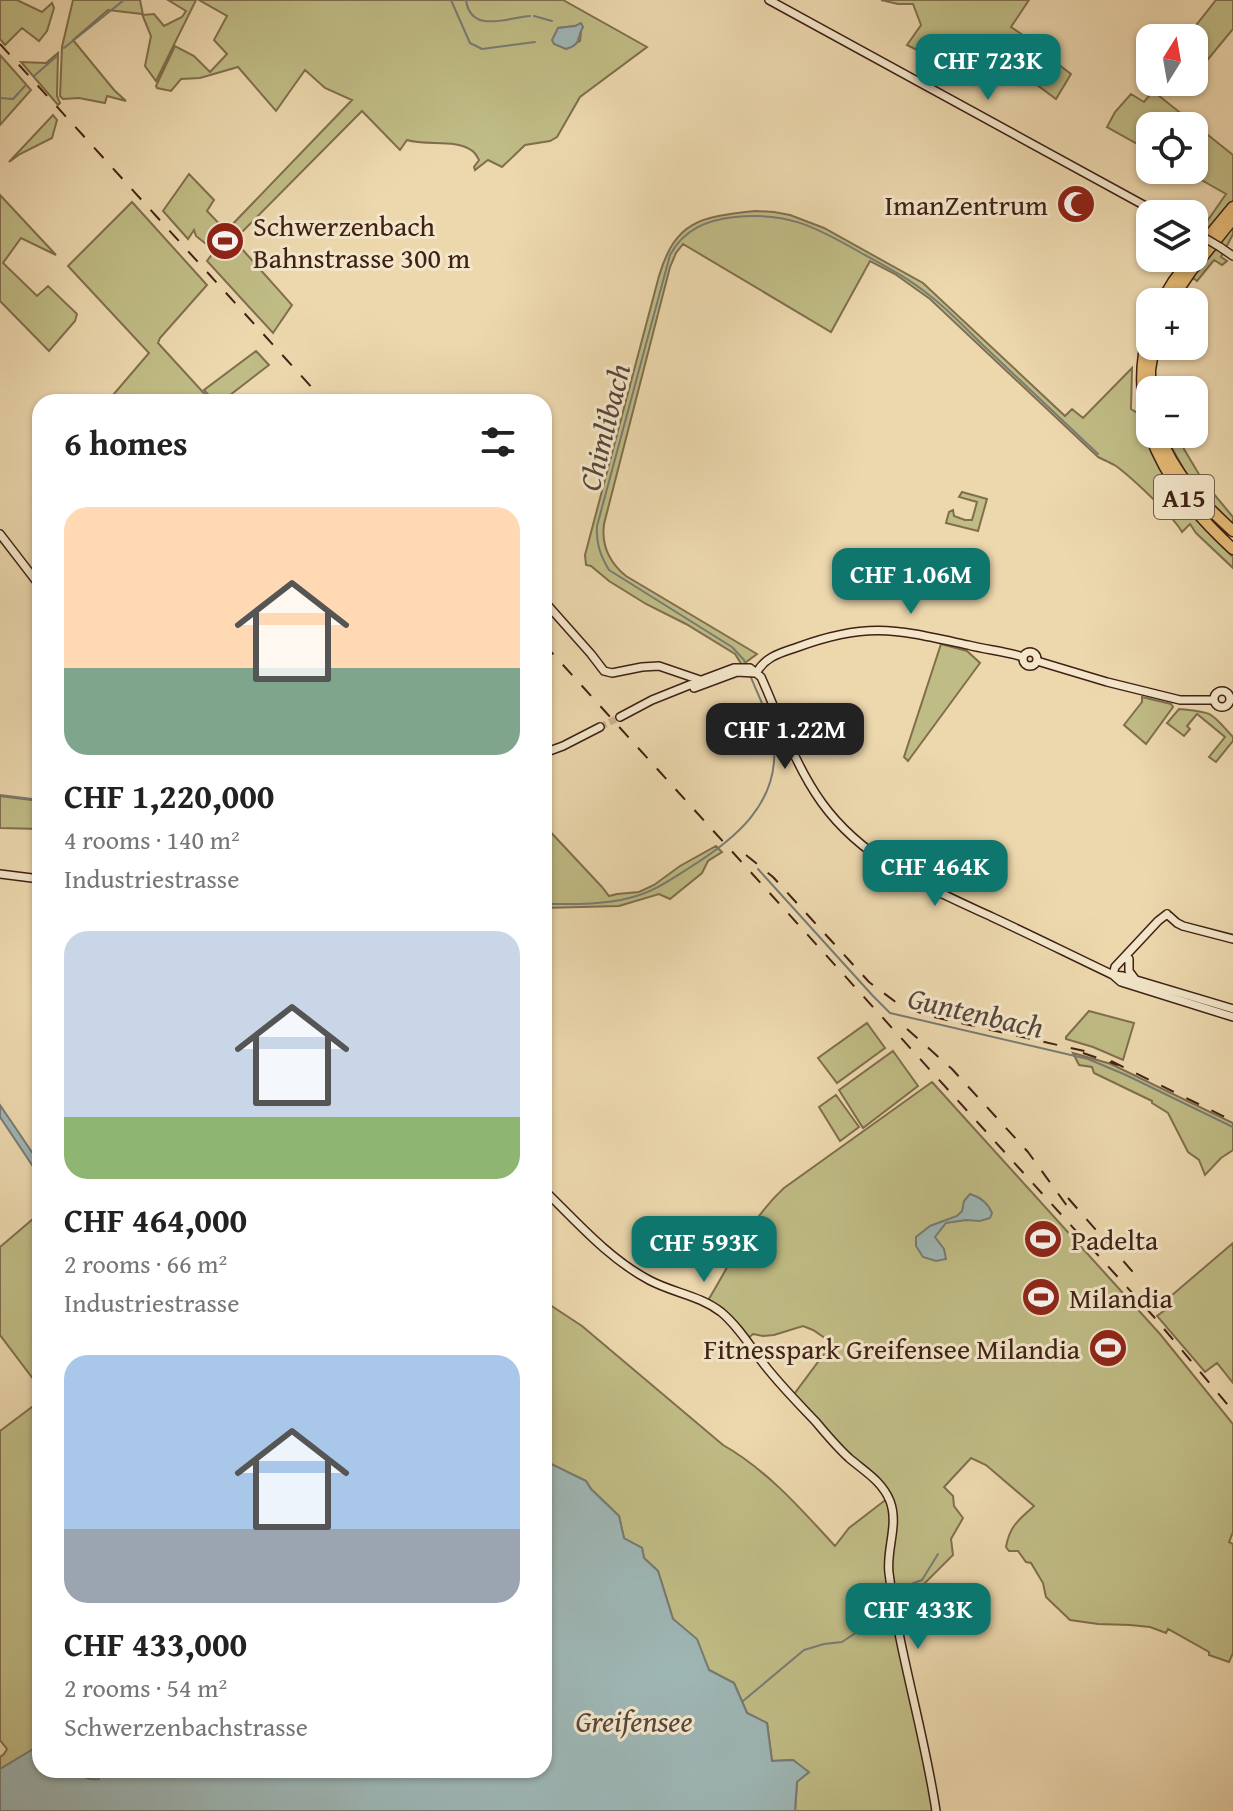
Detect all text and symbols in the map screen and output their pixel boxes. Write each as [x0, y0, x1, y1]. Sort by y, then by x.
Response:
north arrow [1136, 24, 1208, 96]
map controls [1136, 24, 1208, 448]
pin: CHF 723K [905, 34, 1071, 102]
text: CHF 723K [934, 40, 1042, 79]
button: locate [1136, 112, 1208, 184]
mosque icon: ImanZentrum [1055, 183, 1097, 225]
place label: ImanZentrum [884, 184, 1048, 225]
button: layers [1136, 200, 1208, 272]
place label: Schwerzenbach Bahnstrasse 300 m [253, 205, 470, 278]
sports icon: Schwerzenbach Bahnstrasse 300 m [204, 220, 246, 262]
button: + [1136, 288, 1208, 360]
water label: Chimlibach [567, 359, 641, 495]
button: − [1136, 376, 1208, 448]
text: 6 homes [64, 418, 188, 467]
icon: filters [476, 420, 520, 464]
road number: A15 [1154, 475, 1214, 519]
pin: CHF 1.06M [819, 548, 1003, 616]
text: CHF 1.06M [850, 554, 972, 593]
icon: home [220, 559, 364, 703]
pin: CHF 1.22M [693, 703, 877, 771]
text: CHF 1.22M [724, 709, 846, 748]
text: CHF 1,220,000 [64, 771, 274, 820]
text: 4 rooms · 140 m² [64, 820, 240, 859]
pin: CHF 464K [852, 840, 1018, 908]
text: CHF 464K [881, 846, 989, 885]
text: Industriestrasse [64, 859, 239, 898]
water label: Guntenbach [904, 975, 1048, 1049]
icon: home [220, 983, 364, 1127]
text: CHF 464,000 [64, 1195, 247, 1244]
pin: CHF 593K [621, 1216, 787, 1284]
sports icon: Padelta [1022, 1218, 1064, 1260]
place label: Padelta [1071, 1219, 1159, 1260]
text: CHF 593K [650, 1222, 758, 1261]
text: 2 rooms · 66 m² [64, 1244, 227, 1283]
sports icon: Milandia [1020, 1276, 1062, 1318]
place label: Milandia [1069, 1277, 1173, 1318]
text: Industriestrasse [64, 1283, 239, 1322]
sports icon: Fitnesspark Greifensee Milandia [1087, 1327, 1129, 1369]
place label: Fitnesspark Greifensee Milandia [704, 1328, 1081, 1369]
icon: home [220, 1407, 364, 1551]
pin: CHF 433K [835, 1583, 1001, 1651]
text: CHF 433K [864, 1589, 972, 1628]
text: CHF 433,000 [64, 1619, 247, 1668]
text: 2 rooms · 54 m² [64, 1668, 227, 1707]
water label: Greifensee [575, 1699, 693, 1743]
text: Schwerzenbachstrasse [64, 1707, 308, 1746]

